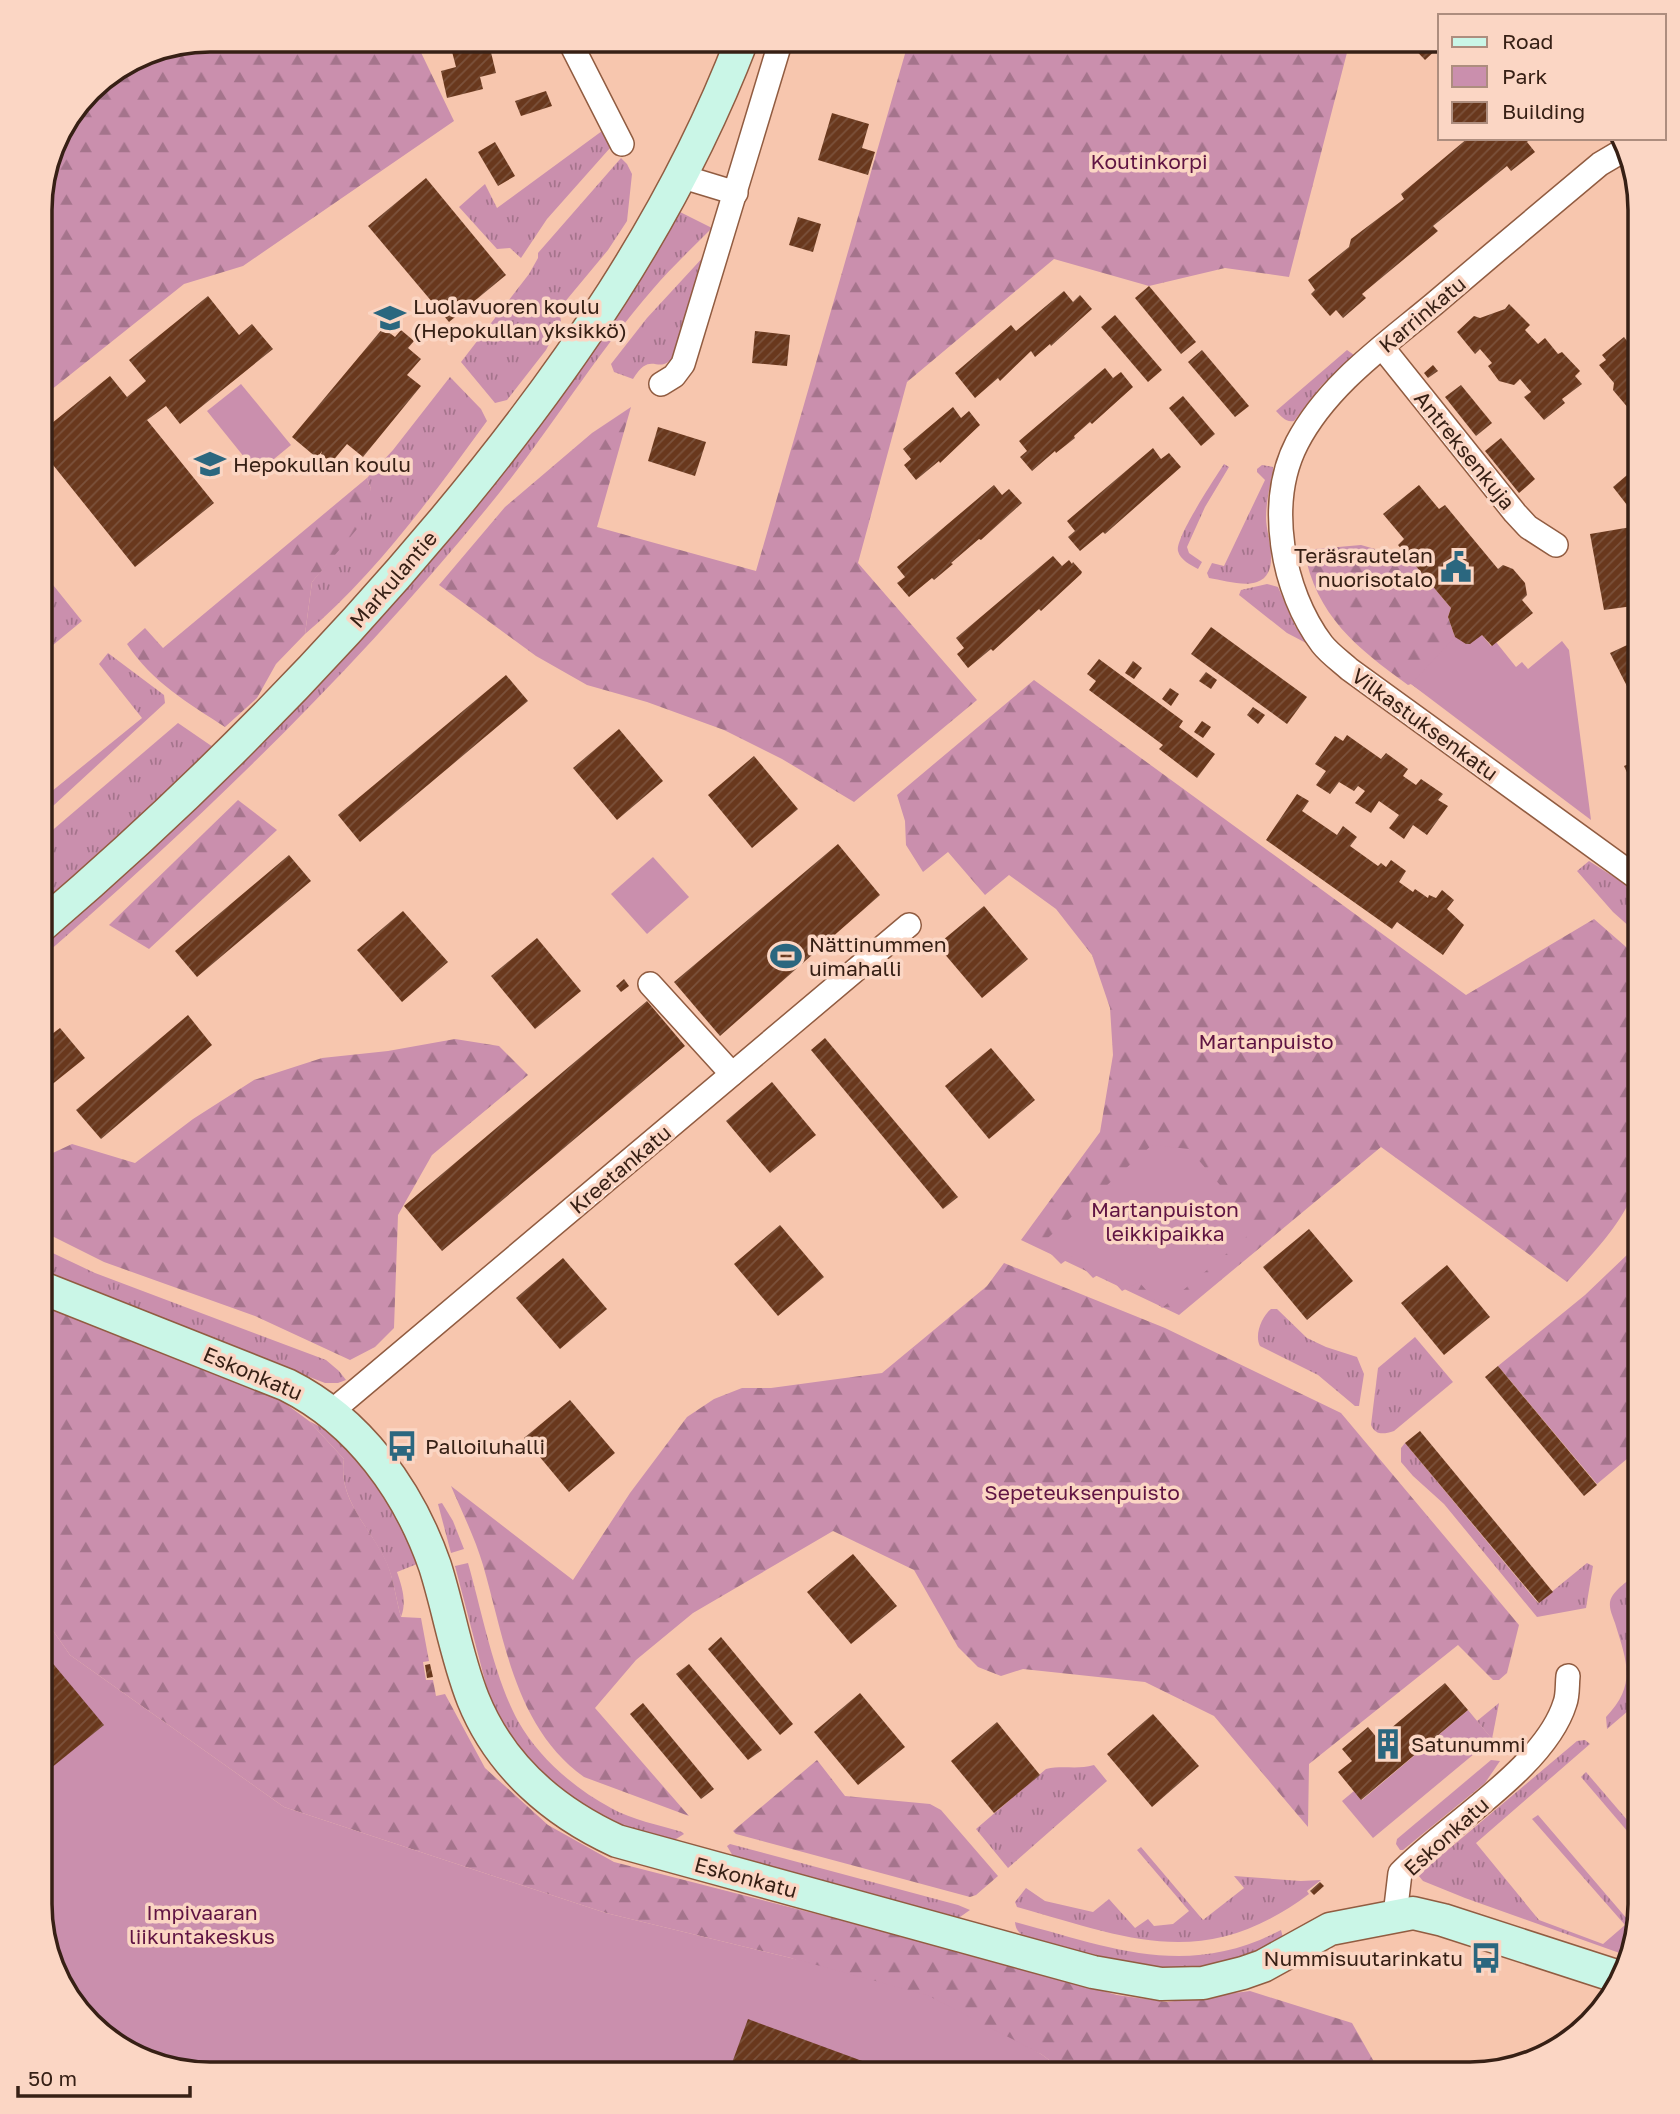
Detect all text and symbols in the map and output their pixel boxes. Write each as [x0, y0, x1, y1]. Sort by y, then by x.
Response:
legend [1438, 14, 1666, 140]
text: Road [1502, 28, 1553, 54]
text: Park [1502, 63, 1548, 89]
text: Building [1502, 98, 1585, 124]
park label: Koutinkorpi [1090, 148, 1208, 174]
street label: Karrinkatu [1373, 270, 1471, 358]
place label: Luolavuoren koulu (Hepokullan yksikkö) [413, 293, 627, 343]
school or university icon: Luolavuoren koulu (Hepokullan yksikkö) [373, 301, 407, 335]
street label: Antreksenkuja [1409, 385, 1521, 515]
school or university icon: Hepokullan koulu [193, 447, 227, 481]
place label: Hepokullan koulu [233, 451, 411, 477]
street label: Markulantie [344, 525, 442, 633]
place label: Teräsrautelan nuorisotalo [1294, 542, 1433, 592]
public building icon: Teräsrautelan nuorisotalo [1439, 550, 1473, 584]
street label: Vilkastuksenkatu [1347, 662, 1503, 786]
place label: Nättinummen uimahalli [809, 931, 947, 981]
sports icon: Nättinummen uimahalli [769, 939, 803, 973]
park label: Martanpuisto [1198, 1028, 1334, 1054]
street label: Kreetankatu [564, 1119, 676, 1219]
park label: Martanpuiston leikkipaikka [1091, 1196, 1239, 1246]
street label: Eskonkatu [199, 1340, 307, 1406]
bus stop icon: Palloiluhalli [385, 1429, 419, 1463]
place label: Palloiluhalli [425, 1433, 545, 1459]
park label: Sepeteuksenpuisto [984, 1479, 1180, 1505]
building icon: Satunummi [1371, 1727, 1405, 1761]
place label: Satunummi [1411, 1731, 1526, 1757]
street label: Eskonkatu [1398, 1791, 1494, 1881]
street label: Eskonkatu [692, 1851, 800, 1903]
park label: Impivaaran liikuntakeskus [129, 1899, 275, 1949]
bus stop icon: Nummisuutarinkatu [1469, 1941, 1503, 1975]
place label: Nummisuutarinkatu [1264, 1945, 1463, 1971]
scale bar [18, 2054, 189, 2098]
text: 50 m [28, 2065, 77, 2091]

